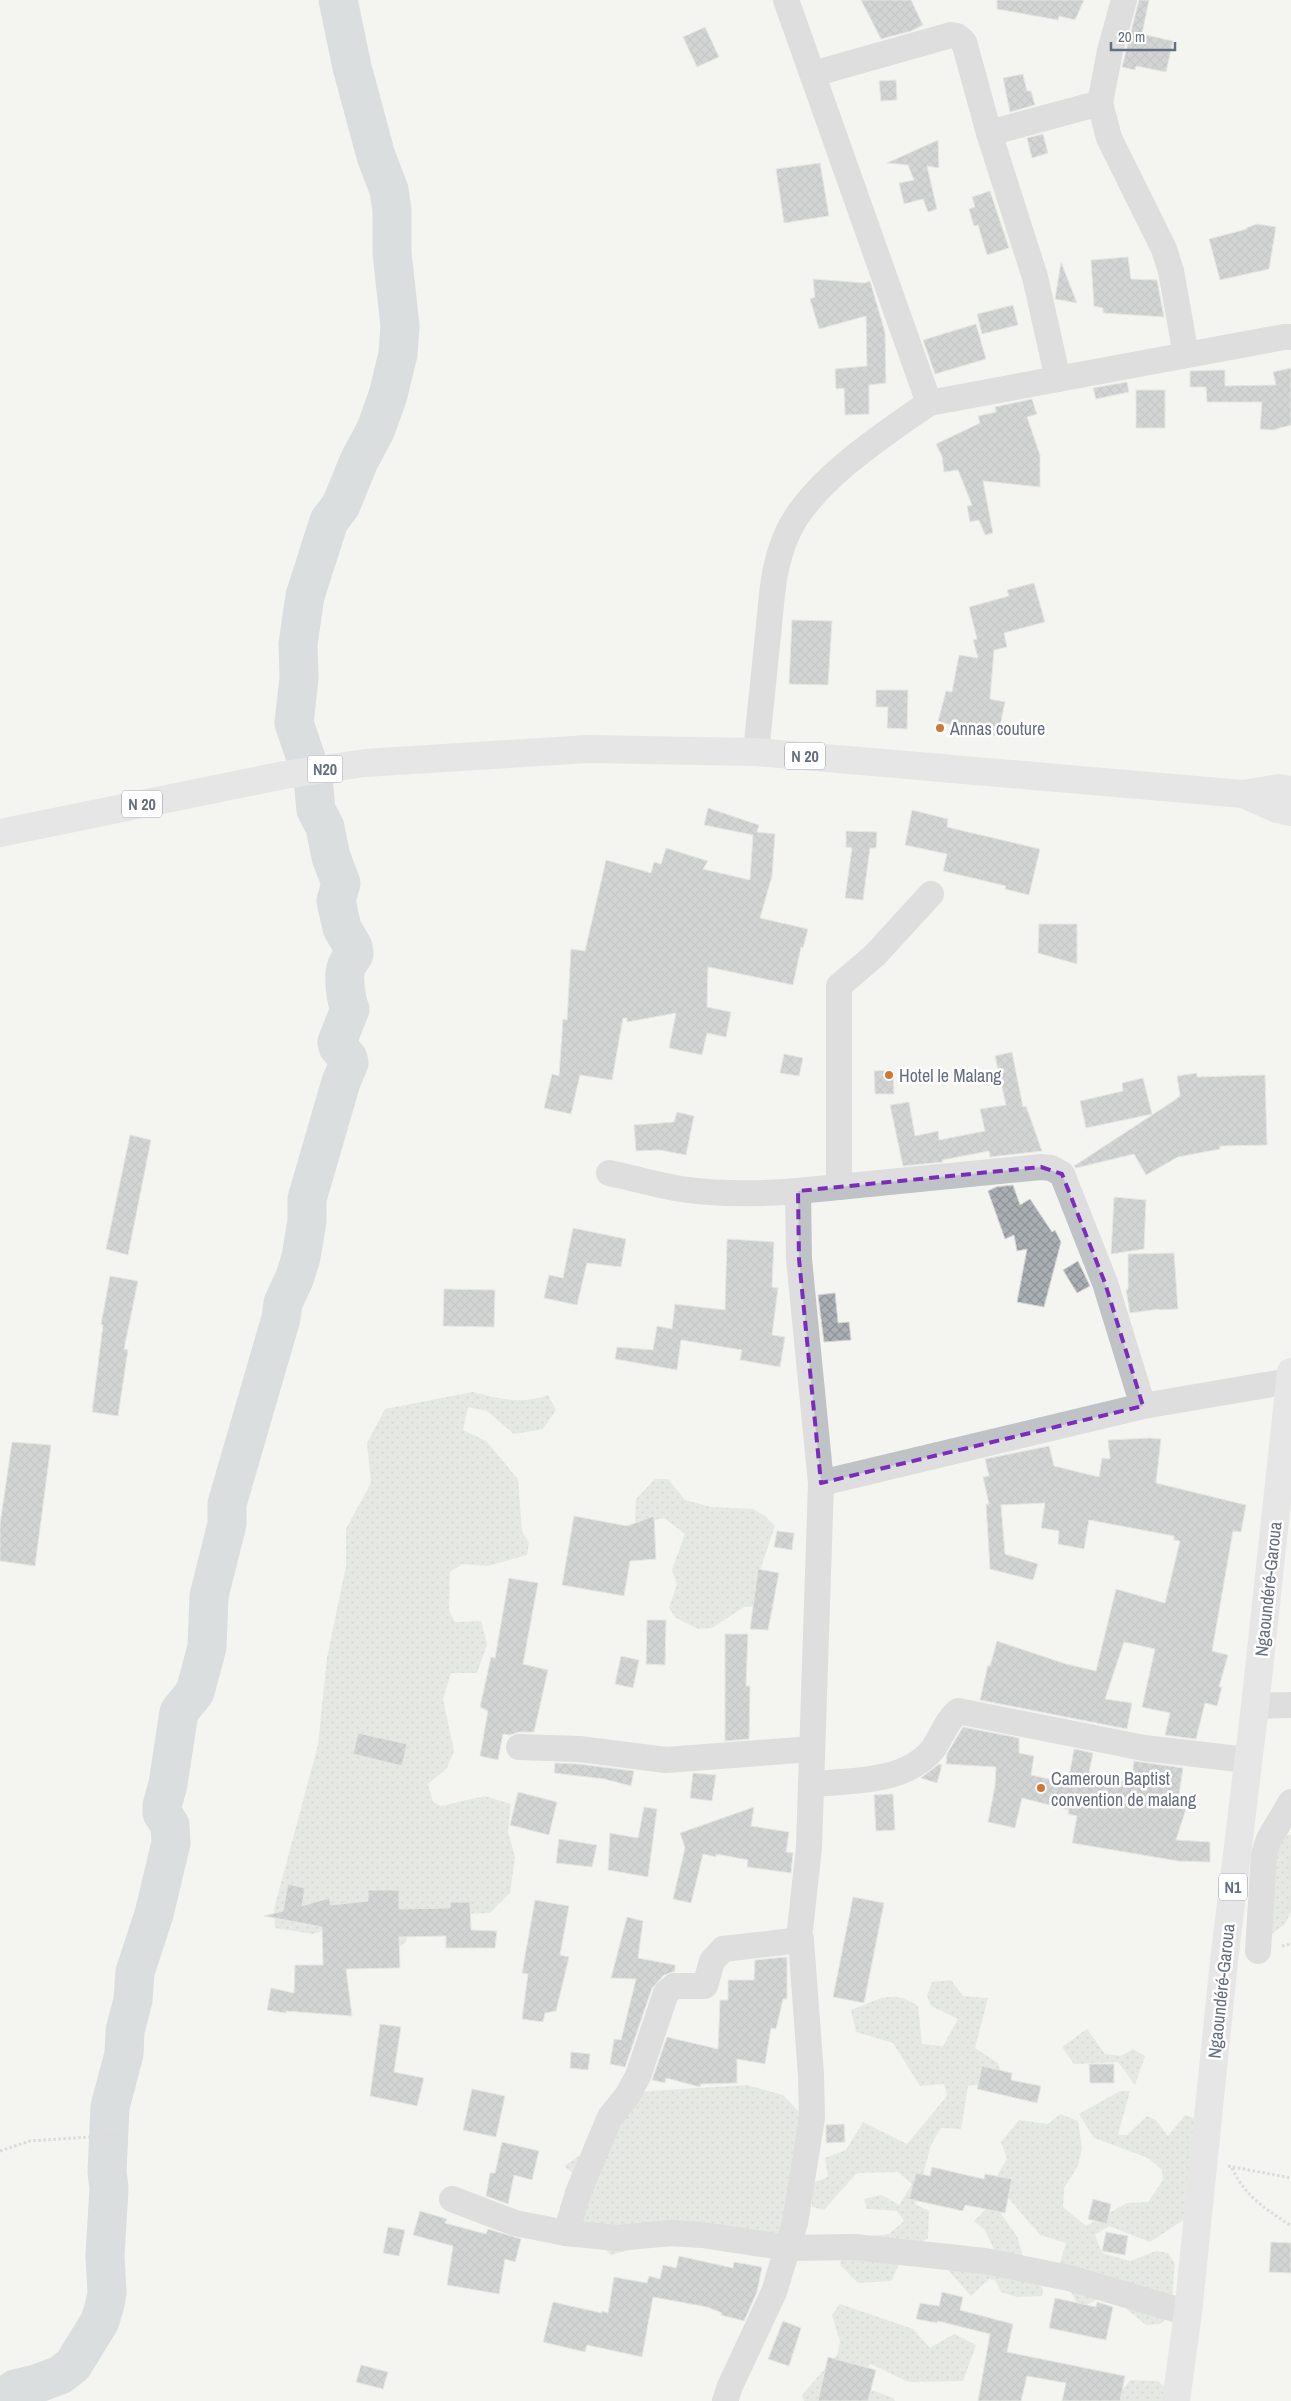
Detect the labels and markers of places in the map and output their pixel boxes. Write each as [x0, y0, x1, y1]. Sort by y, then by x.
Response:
place label: Annas couture [949, 716, 1045, 741]
marker: Annas couture [934, 722, 946, 734]
place label: Hotel le Malang [899, 1063, 1002, 1088]
marker: Hotel le Malang [883, 1069, 895, 1081]
place label: Cameroun Baptist convention de malang [1051, 1766, 1197, 1812]
marker: Cameroun Baptist convention de malang [1035, 1782, 1047, 1794]

